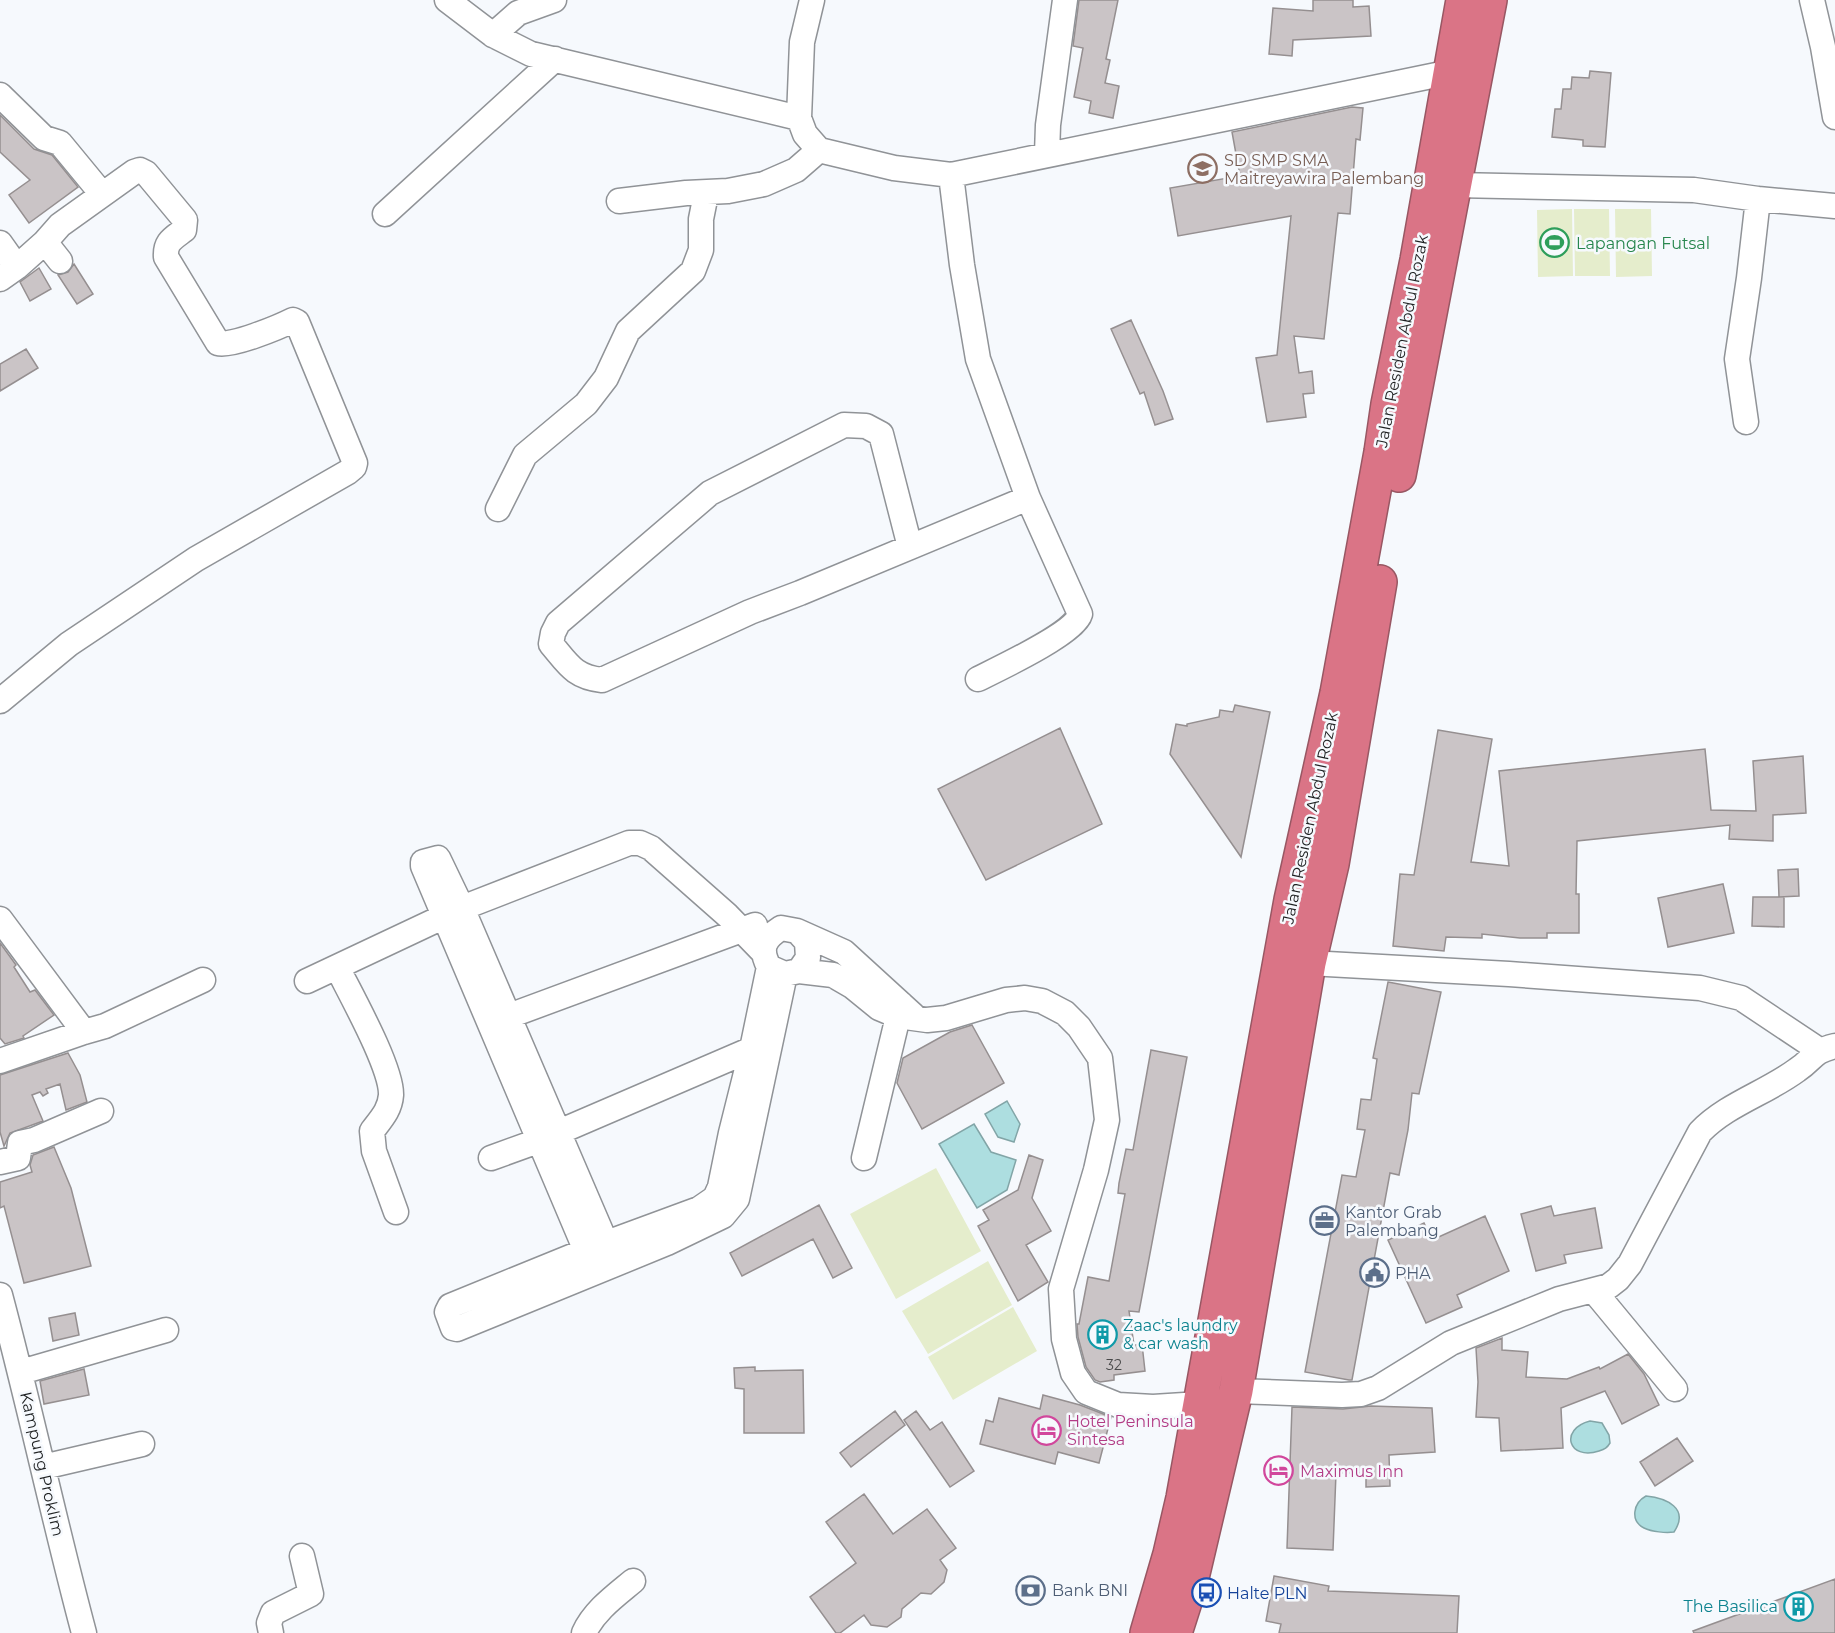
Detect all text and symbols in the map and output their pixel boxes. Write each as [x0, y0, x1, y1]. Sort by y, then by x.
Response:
place label: SD SMP SMA Maitreyawira Palembang [1224, 151, 1424, 188]
school or university icon: SD SMP SMA Maitreyawira Palembang [1187, 153, 1219, 185]
sports icon: Lapangan Futsal [1539, 227, 1571, 259]
street label: Jalan Residen Abdul Rozak [1372, 233, 1432, 450]
place label: Lapangan Futsal [1576, 234, 1710, 253]
street label: Jalan Residen Abdul Rozak [1278, 710, 1342, 927]
place label: Kantor Grab Palembang [1345, 1203, 1442, 1240]
office icon: Kantor Grab Palembang [1308, 1205, 1340, 1237]
public building icon: PHA [1358, 1257, 1390, 1289]
place label: PHA [1395, 1264, 1431, 1283]
place label: Zaac's laundry & car wash [1123, 1316, 1238, 1353]
building icon: Zaac's laundry & car wash [1086, 1318, 1118, 1350]
house number: 32 [1106, 1356, 1122, 1374]
street label: Kampung Proklim [16, 1390, 68, 1538]
place label: Hotel Peninsula Sintesa [1067, 1412, 1194, 1449]
hotel icon: Hotel Peninsula Sintesa [1030, 1414, 1062, 1446]
hotel icon: Maximus Inn [1263, 1455, 1295, 1487]
place label: Maximus Inn [1300, 1462, 1404, 1481]
bank icon: Bank BNI [1015, 1574, 1047, 1606]
bus stop icon: Halte PLN [1190, 1577, 1222, 1609]
place label: Bank BNI [1052, 1581, 1128, 1600]
place label: Halte PLN [1227, 1584, 1307, 1603]
building icon: The Basilica [1783, 1590, 1815, 1622]
place label: The Basilica [1683, 1597, 1778, 1616]

